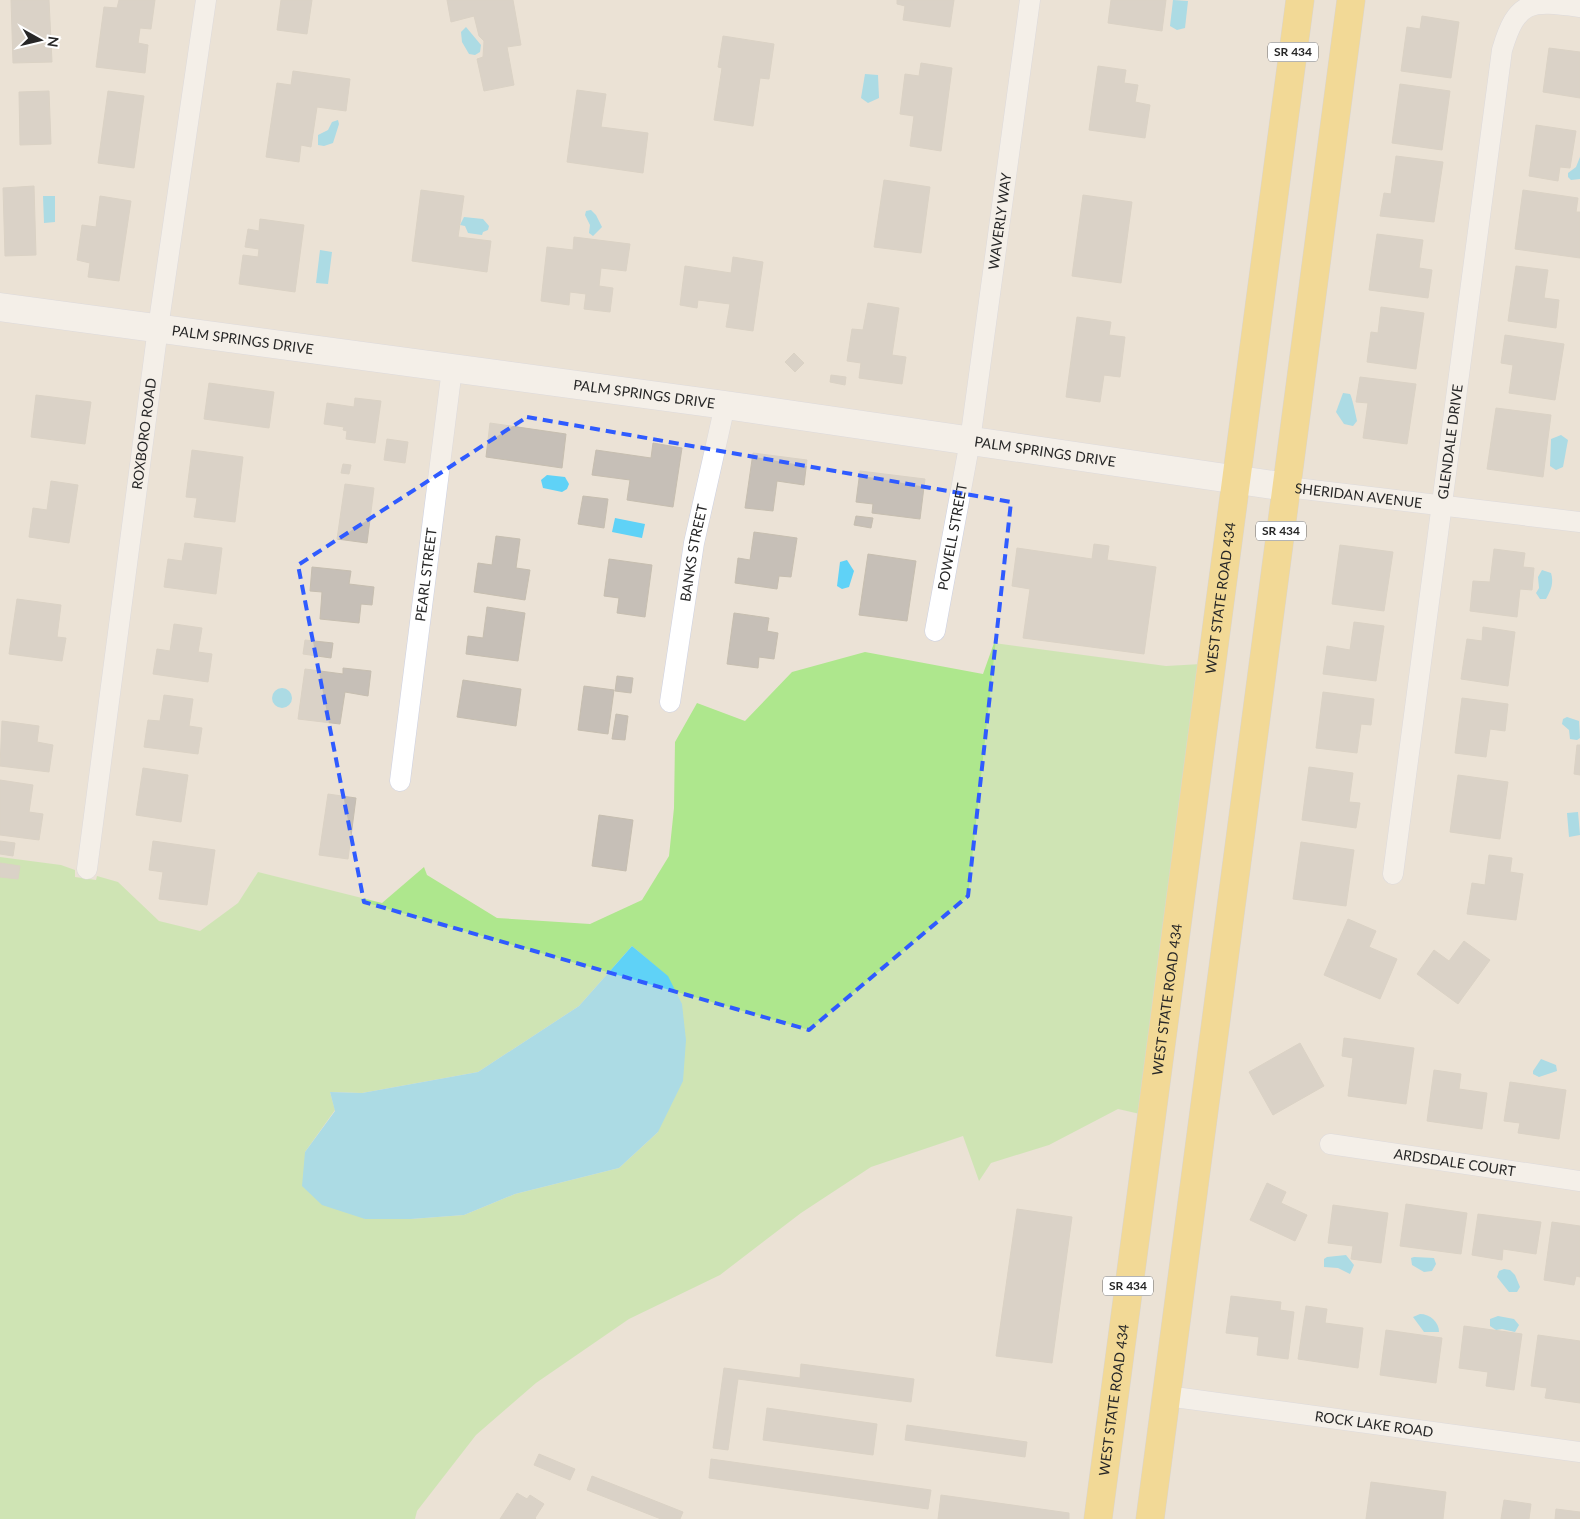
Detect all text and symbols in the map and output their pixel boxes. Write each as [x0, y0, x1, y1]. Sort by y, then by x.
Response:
north arrow [15, 15, 65, 65]
text: N [44, 35, 63, 48]
road number: SR 434 [1268, 42, 1318, 62]
street label: WAVERLY WAY [984, 171, 1014, 271]
street label: PALM SPRINGS DRIVE [171, 321, 315, 357]
street label: PALM SPRINGS DRIVE [572, 376, 716, 412]
street label: ROXBORO ROAD [128, 377, 159, 490]
street label: GLENDALE DRIVE [1434, 383, 1466, 500]
street label: PALM SPRINGS DRIVE [973, 432, 1117, 470]
street label: SHERIDAN AVENUE [1294, 479, 1423, 511]
street label: POWELL STREET [934, 481, 970, 592]
street label: BANKS STREET [676, 502, 711, 603]
street label: WEST STATE ROAD 434 [1201, 521, 1238, 675]
road number: SR 434 [1256, 522, 1306, 540]
street label: PEARL STREET [411, 526, 440, 622]
street label: WEST STATE ROAD 434 [1148, 923, 1185, 1076]
street label: ARDSDALE COURT [1393, 1145, 1517, 1179]
road number: SR 434 [1103, 1276, 1153, 1295]
street label: WEST STATE ROAD 434 [1095, 1323, 1132, 1477]
street label: ROCK LAKE ROAD [1314, 1407, 1435, 1440]

